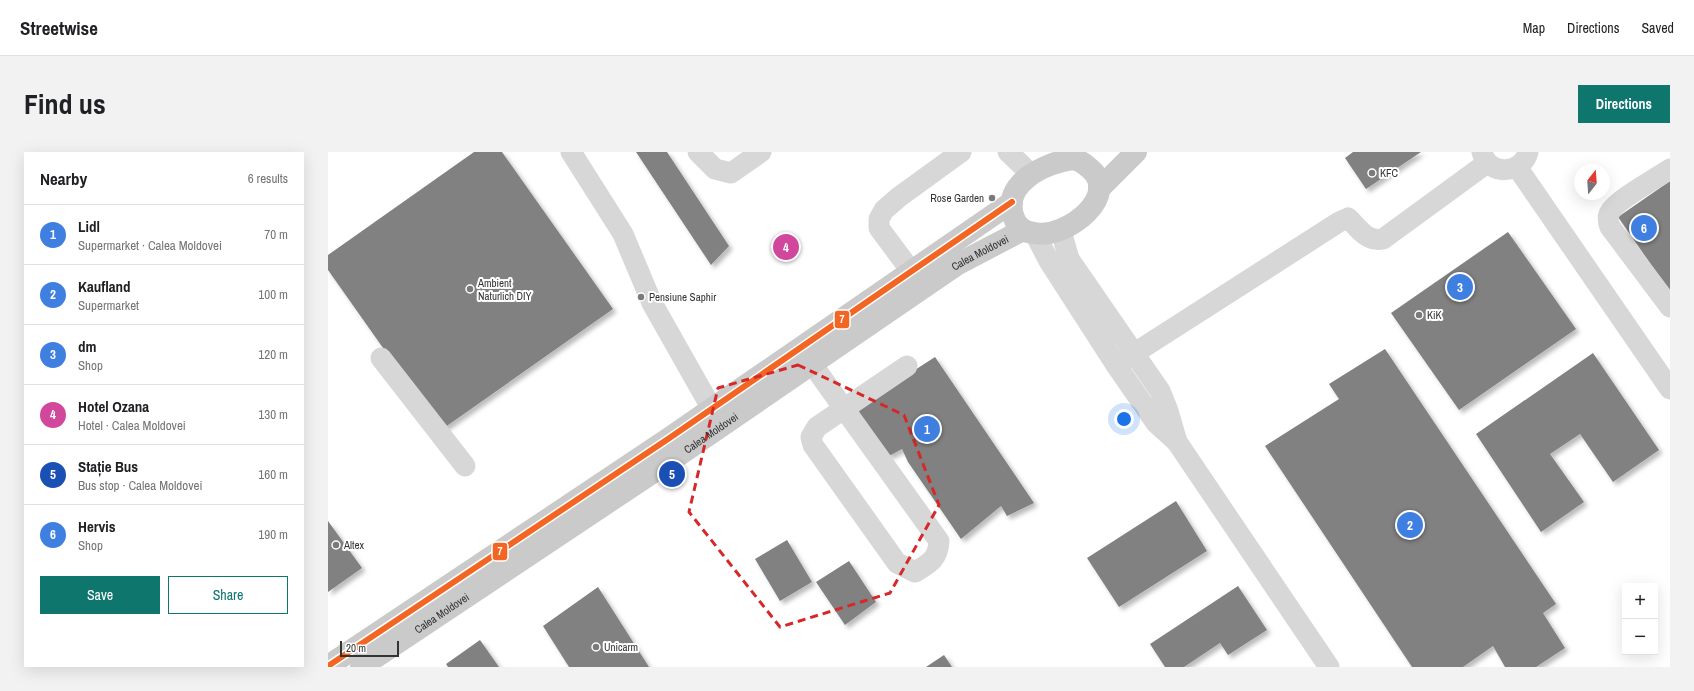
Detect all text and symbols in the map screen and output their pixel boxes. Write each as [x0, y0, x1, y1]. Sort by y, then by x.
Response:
text: Streetwise [20, 15, 98, 41]
text: Map [1523, 19, 1545, 37]
text: Directions [1567, 19, 1619, 37]
text: Saved [1641, 19, 1674, 37]
text: Find us [24, 85, 106, 123]
button: Directions [1578, 85, 1670, 123]
north arrow [1574, 164, 1610, 200]
place label: KFC [1380, 166, 1399, 180]
text: Nearby [40, 167, 87, 190]
marker: KFC [1367, 168, 1377, 178]
text: 6 results [248, 170, 288, 187]
place label: Rose Garden [930, 191, 984, 205]
marker: Rose Garden [987, 193, 997, 203]
pin: 6 [1631, 213, 1657, 243]
text: Lidl [78, 216, 100, 237]
text: 1 [50, 226, 56, 243]
text: 70 m [264, 226, 288, 243]
pin: 4 [773, 232, 799, 262]
street label: Calea Moldovei [949, 232, 1011, 274]
text: Supermarket · Calea Moldovei [78, 237, 222, 254]
pin: 3 [1447, 272, 1473, 302]
text: Kaufland [78, 276, 131, 297]
place label: Ambient Naturlich DIY [477, 276, 532, 303]
marker: Ambient Naturlich DIY [465, 284, 475, 294]
text: 2 [50, 286, 56, 303]
text: 100 m [258, 286, 288, 303]
place label: Pensiune Saphir [649, 290, 716, 304]
marker: Pensiune Saphir [636, 292, 646, 302]
text: Supermarket [78, 297, 139, 314]
place label: KiK [1427, 308, 1442, 322]
line badge: 7 [834, 310, 850, 329]
marker: KiK [1414, 310, 1424, 320]
text: 7 [839, 312, 845, 326]
text: dm [78, 336, 96, 357]
text: 3 [50, 346, 56, 363]
text: 120 m [258, 346, 288, 363]
text: Shop [78, 357, 103, 374]
text: Hotel Ozana [78, 396, 149, 417]
text: 4 [50, 406, 56, 423]
text: 130 m [258, 406, 288, 423]
your location [1114, 409, 1134, 429]
street label: Calea Moldovei [681, 410, 741, 457]
pin: 1 [914, 414, 940, 444]
text: Hotel · Calea Moldovei [78, 417, 186, 434]
text: Stație Bus [78, 456, 138, 477]
pin: 5 [659, 459, 685, 489]
text: 5 [50, 466, 56, 483]
text: 160 m [258, 466, 288, 483]
text: Bus stop · Calea Moldovei [78, 477, 202, 494]
pin: 2 [1397, 510, 1423, 540]
text: Hervis [78, 516, 116, 537]
text: 6 [50, 526, 56, 543]
text: 190 m [258, 526, 288, 543]
text: Shop [78, 537, 103, 554]
place label: Altex [343, 538, 365, 552]
marker: Altex [331, 540, 341, 550]
line badge: 7 [492, 542, 508, 561]
text: 7 [497, 544, 503, 558]
button: Save [40, 576, 160, 614]
button: Share [168, 576, 288, 614]
map controls [1622, 583, 1658, 655]
button: + [1622, 583, 1658, 619]
street label: Calea Moldovei [412, 590, 472, 636]
button: − [1622, 619, 1658, 655]
scale bar [340, 639, 399, 658]
place label: Unicarm [604, 640, 638, 654]
text: 20 m [346, 641, 366, 655]
marker: Unicarm [591, 642, 601, 652]

